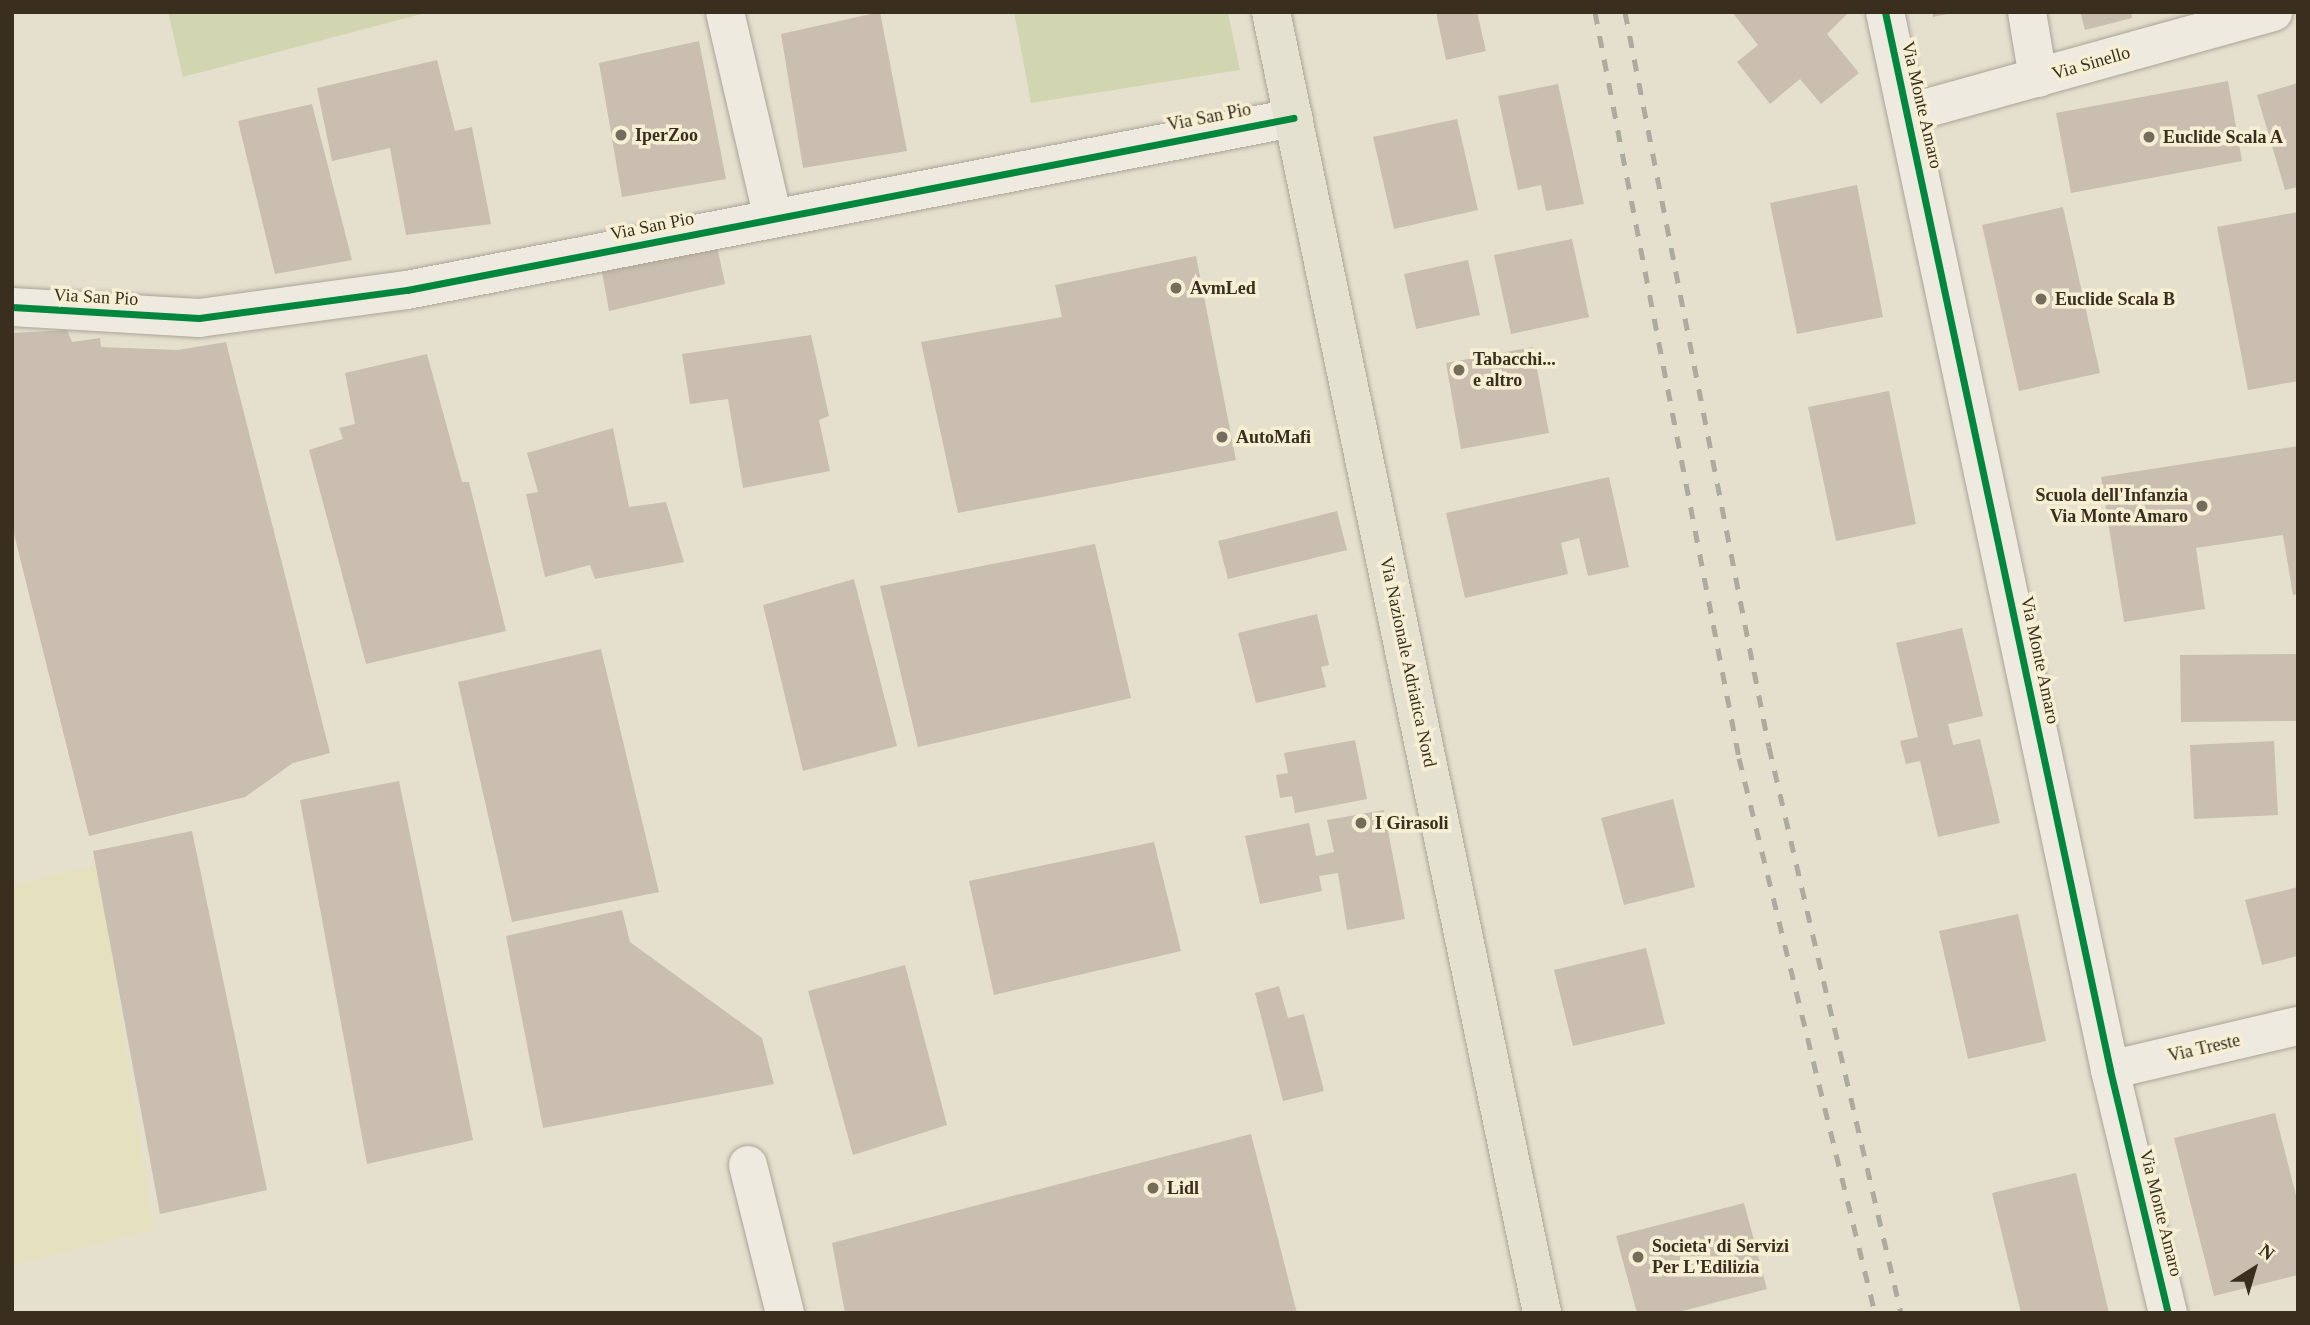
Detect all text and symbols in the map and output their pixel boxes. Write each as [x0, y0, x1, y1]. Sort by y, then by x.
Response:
street label: Via Monte Amaro [1897, 39, 1947, 171]
street label: Via Sinello [2049, 42, 2133, 84]
street label: Via San Pio [1165, 98, 1253, 136]
place label: IperZoo [635, 124, 698, 146]
place label: Euclide Scala A [2163, 126, 2284, 148]
marker: IperZoo [613, 127, 629, 143]
marker: Euclide Scala A [2141, 129, 2157, 145]
street label: Via San Pio [608, 207, 696, 245]
place label: AvmLed [1190, 277, 1256, 299]
marker: AvmLed [1168, 280, 1184, 296]
street label: Via San Pio [53, 284, 139, 310]
place label: Euclide Scala B [2055, 288, 2175, 310]
marker: Euclide Scala B [2033, 291, 2049, 307]
place label: Tabacchi... e altro [1473, 349, 1556, 392]
marker: Tabacchi... e altro [1451, 362, 1467, 378]
place label: AutoMafi [1236, 426, 1311, 448]
marker: AutoMafi [1214, 429, 1230, 445]
place label: Scuola dell'Infanzia Via Monte Amaro [2035, 485, 2188, 528]
marker: Scuola dell'Infanzia Via Monte Amaro [2194, 498, 2210, 514]
street label: Via Nazionale Adriatica Nord [1375, 554, 1441, 770]
street label: Via Monte Amaro [2016, 594, 2064, 726]
place label: I Girasoli [1375, 812, 1449, 834]
marker: I Girasoli [1353, 815, 1369, 831]
street label: Via Treste [2166, 1029, 2242, 1067]
street label: Via Monte Amaro [2135, 1147, 2187, 1279]
place label: Lidl [1167, 1177, 1199, 1199]
marker: Lidl [1145, 1180, 1161, 1196]
north arrow [2219, 1234, 2289, 1304]
place label: Societa' di Servizi Per L'Edilizia [1652, 1236, 1789, 1278]
text: N [2255, 1239, 2279, 1264]
marker: Societa' di Servizi Per L'Edilizia [1630, 1249, 1646, 1265]

